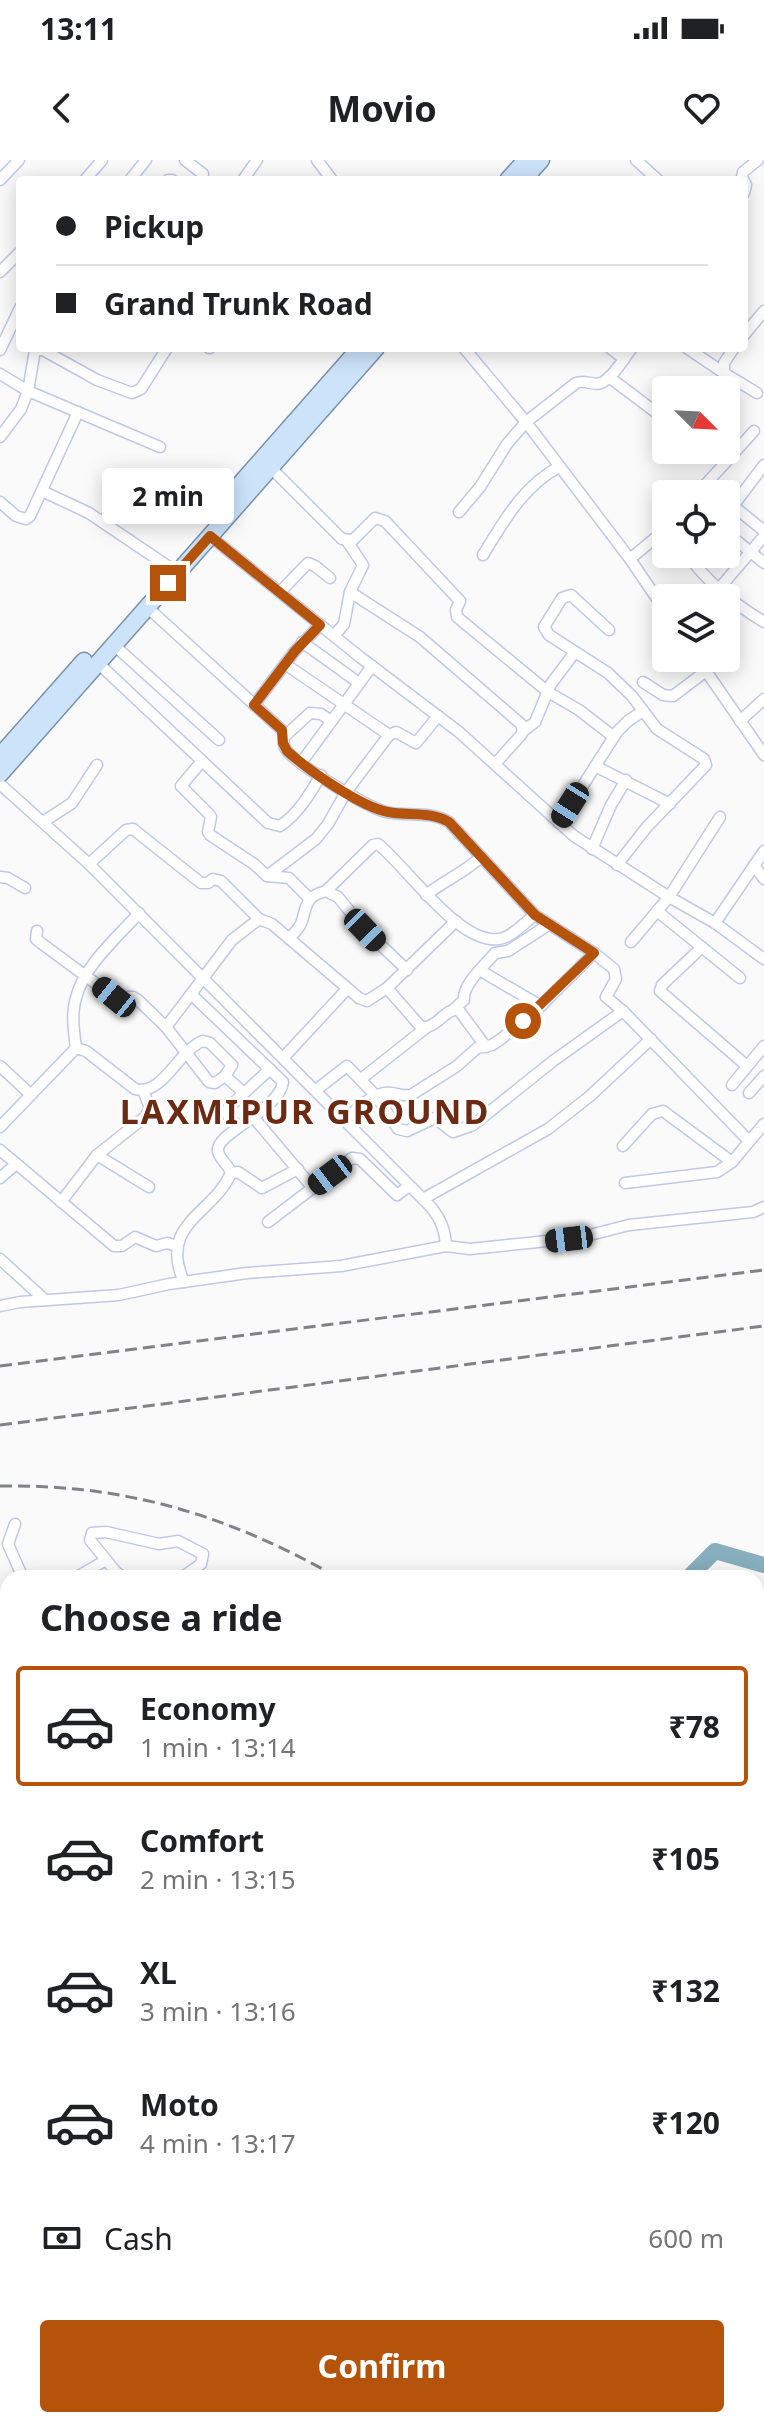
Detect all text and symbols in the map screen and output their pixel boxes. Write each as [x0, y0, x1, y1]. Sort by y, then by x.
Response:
text: 13:11 [40, 8, 117, 49]
text: Movio [327, 84, 437, 133]
icon: back [40, 86, 84, 130]
icon: heart [680, 86, 724, 130]
text: Pickup [104, 206, 204, 247]
text: Grand Trunk Road [104, 283, 373, 324]
north arrow [652, 376, 740, 464]
map controls [652, 376, 740, 672]
callout: 2 min [102, 467, 234, 523]
text: 2 min [132, 478, 204, 514]
button: locate [652, 480, 740, 568]
route end [150, 565, 186, 601]
button: layers [652, 584, 740, 672]
car [547, 778, 593, 832]
car [340, 904, 390, 956]
car [88, 973, 140, 1021]
route start [505, 1003, 541, 1039]
district label: LAXMIPUR GROUND [120, 1088, 490, 1134]
car [304, 1151, 356, 1199]
car [544, 1224, 594, 1254]
text: Choose a ride [40, 1593, 282, 1642]
text: Economy [140, 1688, 276, 1729]
icon: car [44, 1690, 116, 1762]
text: ₹78 [669, 1706, 720, 1747]
text: 1 min · 13:14 [140, 1729, 296, 1765]
text: Comfort [140, 1820, 264, 1861]
icon: car [44, 1822, 116, 1894]
text: ₹105 [651, 1838, 720, 1879]
text: 2 min · 13:15 [140, 1861, 296, 1897]
text: XL [140, 1952, 177, 1993]
icon: car [44, 1954, 116, 2026]
text: ₹132 [651, 1970, 720, 2011]
text: 3 min · 13:16 [140, 1993, 296, 2029]
text: Moto [140, 2084, 219, 2125]
icon: car [44, 2086, 116, 2158]
text: ₹120 [651, 2102, 720, 2143]
text: 4 min · 13:17 [140, 2125, 296, 2161]
icon: cash [40, 2216, 84, 2260]
text: Cash [104, 2218, 173, 2259]
text: 600 m [648, 2220, 724, 2256]
button: Confirm [40, 2320, 724, 2412]

